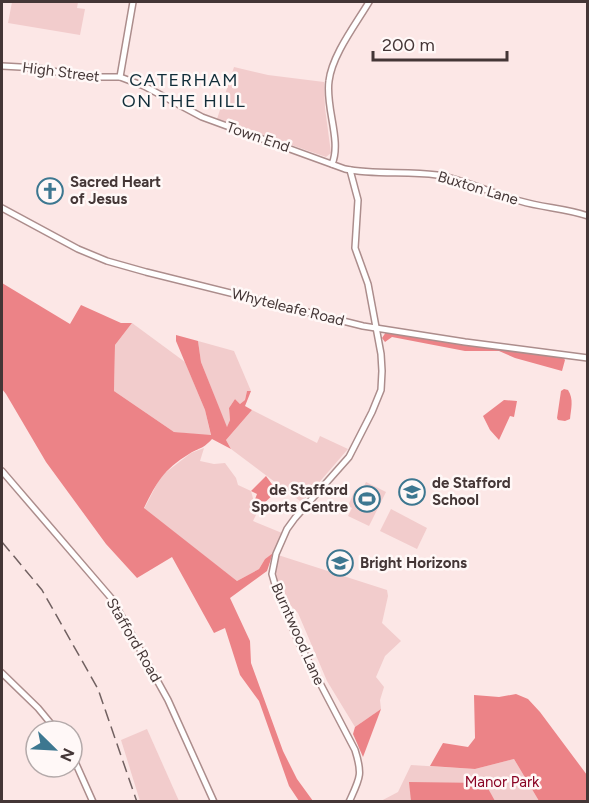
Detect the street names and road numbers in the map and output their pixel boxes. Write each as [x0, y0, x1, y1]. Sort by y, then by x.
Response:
street label: High Street [21, 58, 101, 86]
street label: Town End [224, 118, 292, 156]
street label: Buxton Lane [436, 167, 520, 209]
street label: Whyteleafe Road [230, 284, 346, 330]
street label: Burntwood Lane [267, 580, 329, 688]
street label: Stafford Road [103, 595, 165, 685]

